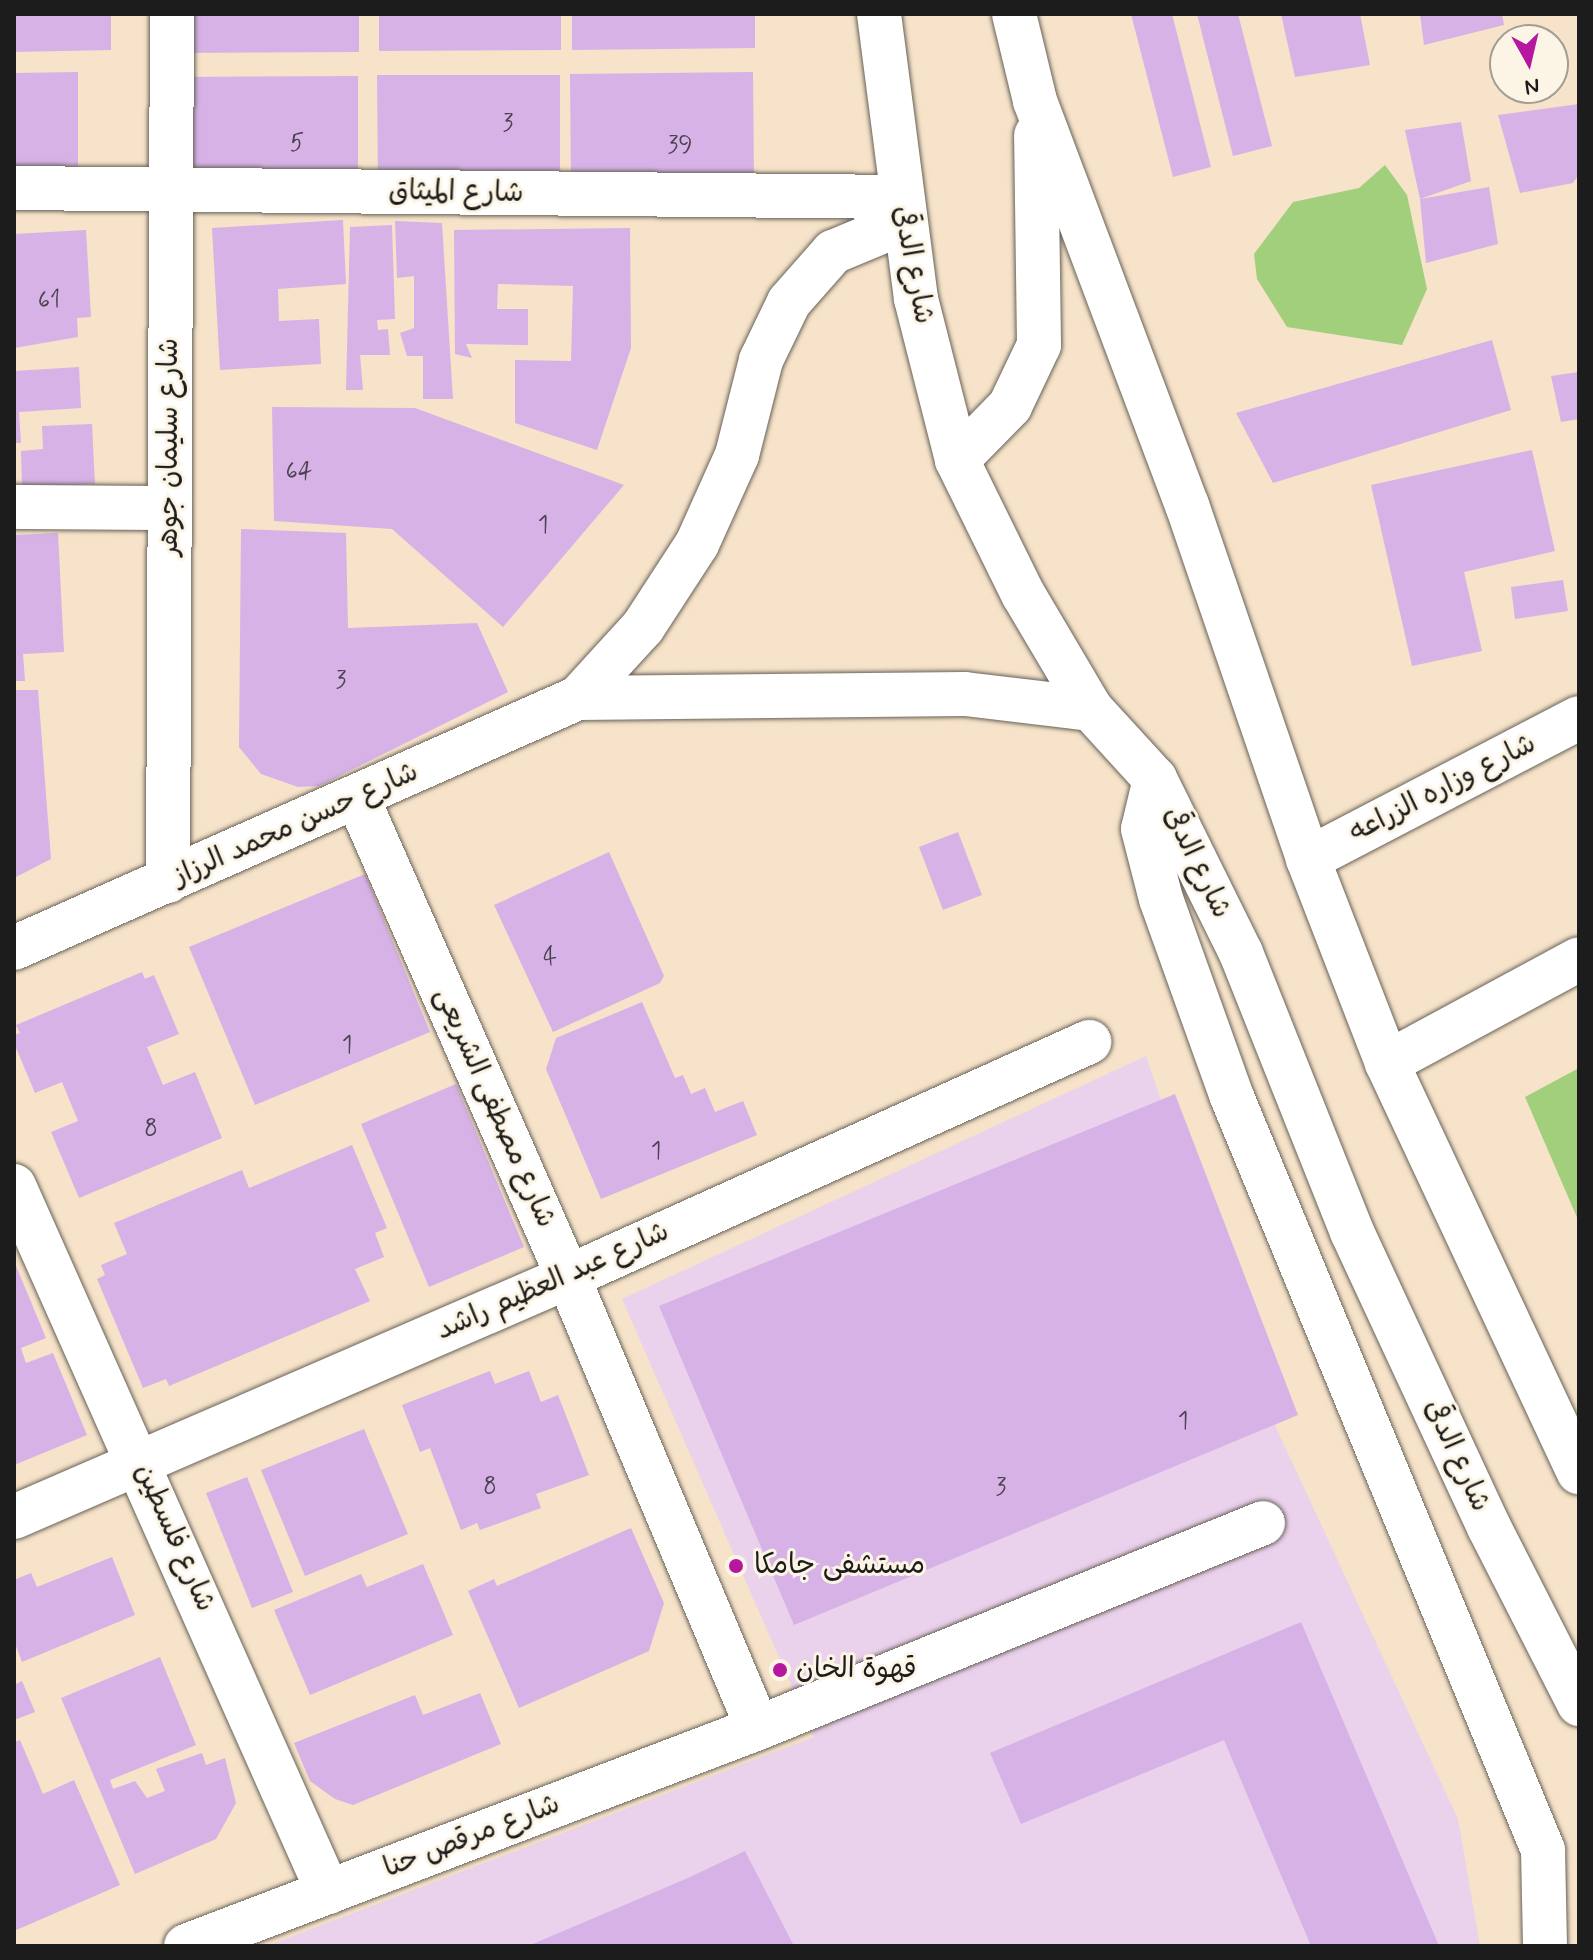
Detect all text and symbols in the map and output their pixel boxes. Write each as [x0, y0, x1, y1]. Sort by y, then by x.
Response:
north arrow [1489, 24, 1569, 104]
text: N [1523, 71, 1541, 101]
house number: 3 [503, 110, 513, 138]
house number: 5 [290, 130, 304, 158]
house number: 39 [667, 132, 693, 160]
street label: شارع الميثاق [388, 175, 524, 211]
street label: شارع الدقى [884, 203, 940, 327]
house number: 61 [38, 287, 60, 315]
street label: شارع سليمان جوهر [153, 338, 187, 556]
house number: 64 [286, 458, 312, 486]
house number: 1 [538, 512, 548, 540]
house number: 3 [336, 667, 346, 695]
street label: شارع وزاره الزراعه [1344, 728, 1542, 850]
street label: شارع حسن محمد الرزاز [168, 756, 424, 894]
street label: شارع الدقى [1155, 802, 1237, 924]
house number: 4 [543, 944, 557, 972]
street label: شارع مصطفى الشريعى [426, 983, 562, 1233]
house number: 1 [342, 1032, 352, 1060]
house number: 8 [144, 1115, 158, 1143]
house number: 1 [651, 1138, 661, 1166]
street label: شارع عبد العظيم راشد [431, 1216, 675, 1348]
street label: شارع الدقى [1415, 1395, 1497, 1517]
house number: 1 [1178, 1408, 1188, 1436]
street label: شارع فلسطين [126, 1459, 222, 1617]
house number: 8 [483, 1473, 497, 1501]
house number: 3 [996, 1474, 1006, 1502]
place label: مستشفى جامكا [754, 1549, 925, 1583]
marker: مستشفى جامكا [725, 1555, 747, 1577]
place label: قهوة الخان [796, 1653, 917, 1687]
marker: قهوة الخان [771, 1661, 789, 1679]
street label: شارع مرقص حنا [379, 1788, 565, 1886]

